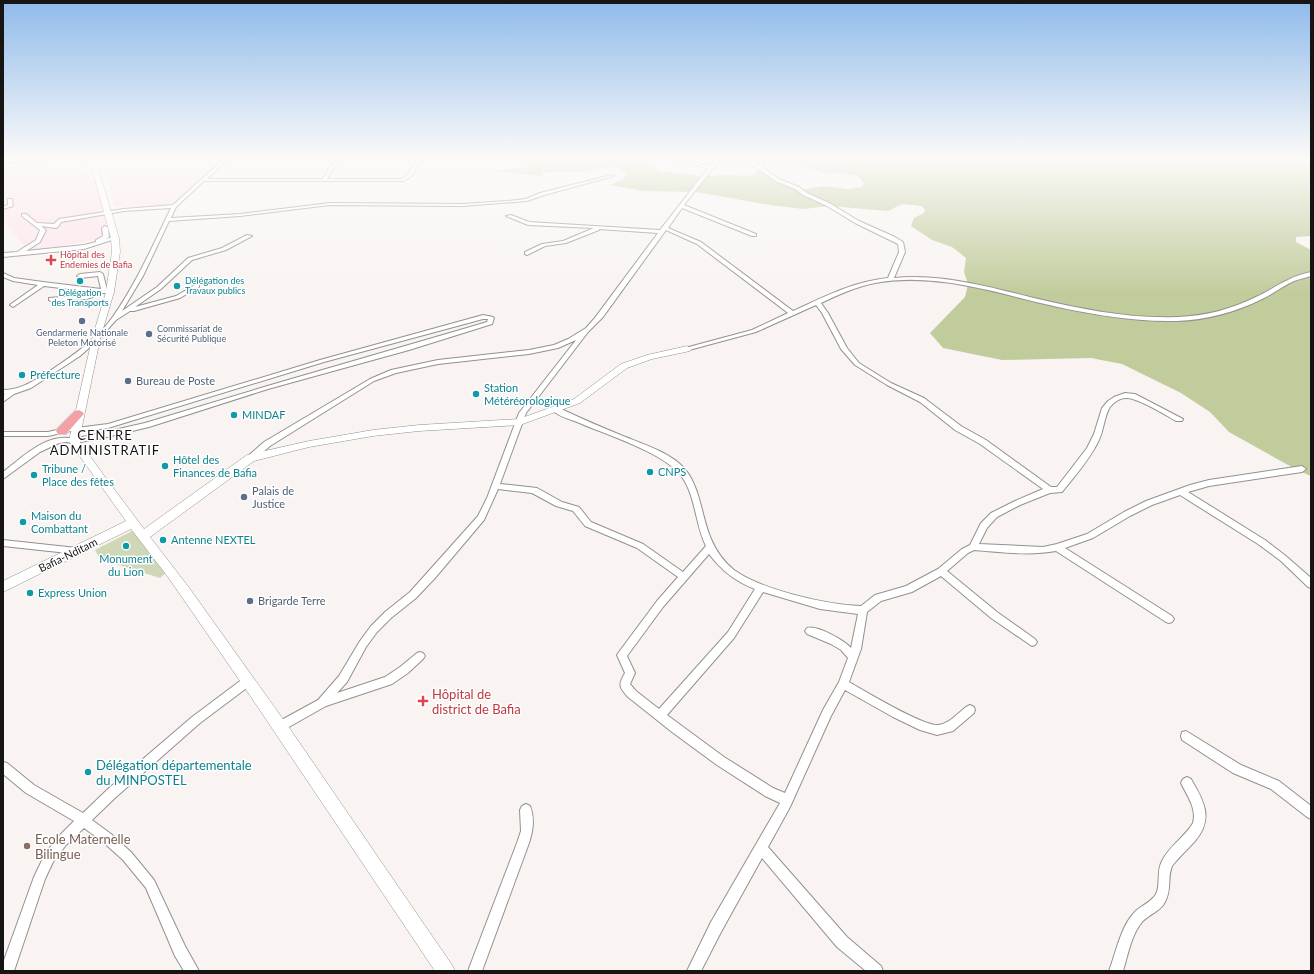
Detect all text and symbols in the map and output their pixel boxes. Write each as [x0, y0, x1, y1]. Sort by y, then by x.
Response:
place label: Hôpital des Endemies de Bafia [60, 249, 132, 270]
marker: Hôpital des Endemies de Bafia [45, 254, 57, 266]
place label: Délégation des Travaux publics [185, 275, 245, 296]
marker: Délégation des Transports [75, 276, 85, 286]
marker: Délégation des Travaux publics [172, 281, 182, 291]
place label: Délégation des Transports [51, 287, 109, 308]
marker: Gendarmerie Nationale Peleton Motorisé [77, 316, 87, 326]
place label: Commissariat de Sécurité Publique [157, 323, 226, 344]
place label: Gendarmerie Nationale Peleton Motorisé [36, 327, 128, 348]
marker: Commissariat de Sécurité Publique [144, 329, 154, 339]
place label: Préfecture [30, 368, 81, 381]
marker: Préfecture [17, 370, 27, 380]
place label: Bureau de Poste [136, 374, 215, 387]
marker: Bureau de Poste [123, 376, 133, 386]
place label: Station Météréorologique [484, 381, 571, 407]
marker: Station Météréorologique [471, 389, 481, 399]
place label: MINDAF [242, 408, 286, 421]
marker: MINDAF [229, 410, 239, 420]
district label: CENTRE ADMINISTRATIF [50, 427, 160, 458]
place label: Hôtel des Finances de Bafia [173, 453, 257, 479]
marker: Hôtel des Finances de Bafia [160, 461, 170, 471]
place label: Tribune / Place des fêtes [42, 462, 114, 488]
place label: CNPS [658, 465, 686, 478]
marker: CNPS [645, 467, 655, 477]
marker: Tribune / Place des fêtes [29, 470, 39, 480]
place label: Palais de Justice [252, 484, 294, 510]
marker: Palais de Justice [239, 492, 249, 502]
place label: Maison du Combattant [31, 509, 88, 535]
marker: Maison du Combattant [18, 517, 28, 527]
place label: Antenne NEXTEL [171, 533, 256, 546]
street label: Bafia-Nditam [36, 535, 99, 574]
marker: Antenne NEXTEL [158, 535, 168, 545]
marker: Monument du Lion [121, 541, 131, 551]
place label: Monument du Lion [99, 552, 153, 578]
place label: Express Union [38, 586, 107, 599]
marker: Express Union [25, 588, 35, 598]
place label: Brigarde Terre [258, 594, 326, 607]
marker: Brigarde Terre [245, 596, 255, 606]
place label: Hôpital de district de Bafia [432, 686, 521, 717]
marker: Hôpital de district de Bafia [417, 695, 429, 707]
place label: Délégation départementale du MINPOSTEL [96, 757, 252, 788]
marker: Délégation départementale du MINPOSTEL [83, 767, 93, 777]
place label: Ecole Maternelle Bilingue [35, 831, 131, 862]
marker: Ecole Maternelle Bilingue [22, 841, 32, 851]

